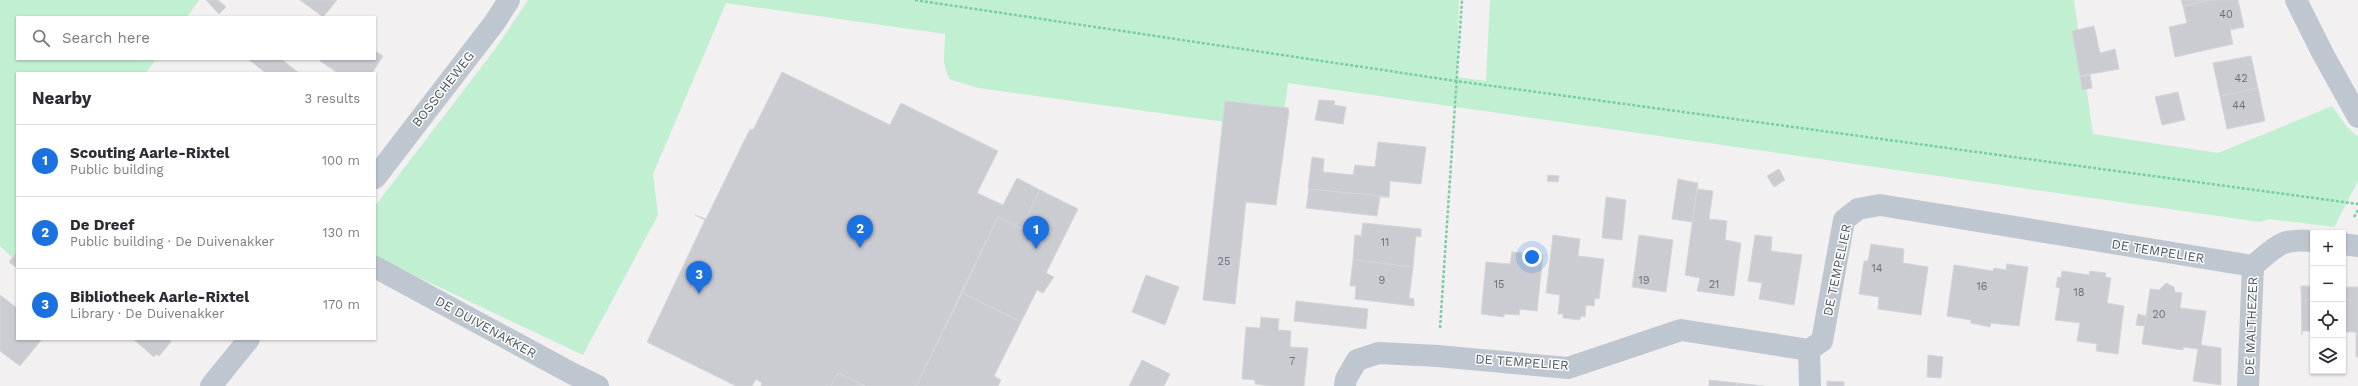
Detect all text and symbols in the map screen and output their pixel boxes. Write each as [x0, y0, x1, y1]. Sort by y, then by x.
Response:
house number: 40 [2219, 8, 2233, 21]
search box [16, 16, 376, 60]
icon: search [30, 27, 52, 49]
text: Search here [62, 29, 150, 47]
street label: BOSSCHEWEG [409, 48, 477, 130]
house number: 42 [2234, 72, 2248, 85]
text: Nearby [32, 88, 91, 108]
text: 3 results [305, 91, 360, 106]
house number: 44 [2232, 99, 2246, 112]
text: Scouting Aarle-Rixtel [70, 144, 229, 162]
text: 1 [42, 153, 48, 168]
text: 100 m [322, 153, 360, 168]
text: Public building [70, 162, 163, 177]
pin: 2 [847, 215, 873, 248]
text: De Dreef [70, 216, 134, 234]
pin: 1 [1023, 216, 1049, 249]
street label: DE TEMPELIER [1820, 222, 1854, 317]
text: 2 [41, 225, 49, 240]
text: 130 m [322, 225, 360, 240]
map controls [2310, 230, 2346, 374]
button: + [2310, 230, 2346, 266]
text: Public building · De Duivenakker [70, 234, 274, 249]
house number: 11 [1381, 236, 1389, 249]
street label: DE TEMPELIER [2111, 236, 2206, 266]
your location [1522, 247, 1542, 267]
house number: 25 [1218, 255, 1230, 268]
pin: 3 [686, 261, 712, 294]
house number: 14 [1871, 262, 1883, 275]
button: − [2310, 266, 2346, 302]
house number: 9 [1379, 274, 1386, 287]
house number: 19 [1638, 274, 1650, 287]
street label: DE MALTHEZER [2242, 276, 2260, 376]
house number: 15 [1494, 278, 1504, 291]
house number: 21 [1709, 278, 1719, 291]
house number: 16 [1977, 280, 1988, 293]
house number: 18 [2073, 286, 2085, 299]
text: Bibliotheek Aarle-Rixtel [70, 288, 249, 306]
street label: DE DUIVENAKKER [433, 293, 540, 361]
text: 3 [41, 297, 49, 312]
text: 170 m [323, 297, 360, 312]
button: locate [2310, 302, 2346, 338]
text: Library · De Duivenakker [70, 306, 225, 321]
house number: 20 [2152, 308, 2166, 321]
button: layers [2310, 338, 2346, 374]
street label: DE TEMPELIER [1475, 351, 1570, 373]
house number: 7 [1289, 355, 1295, 368]

